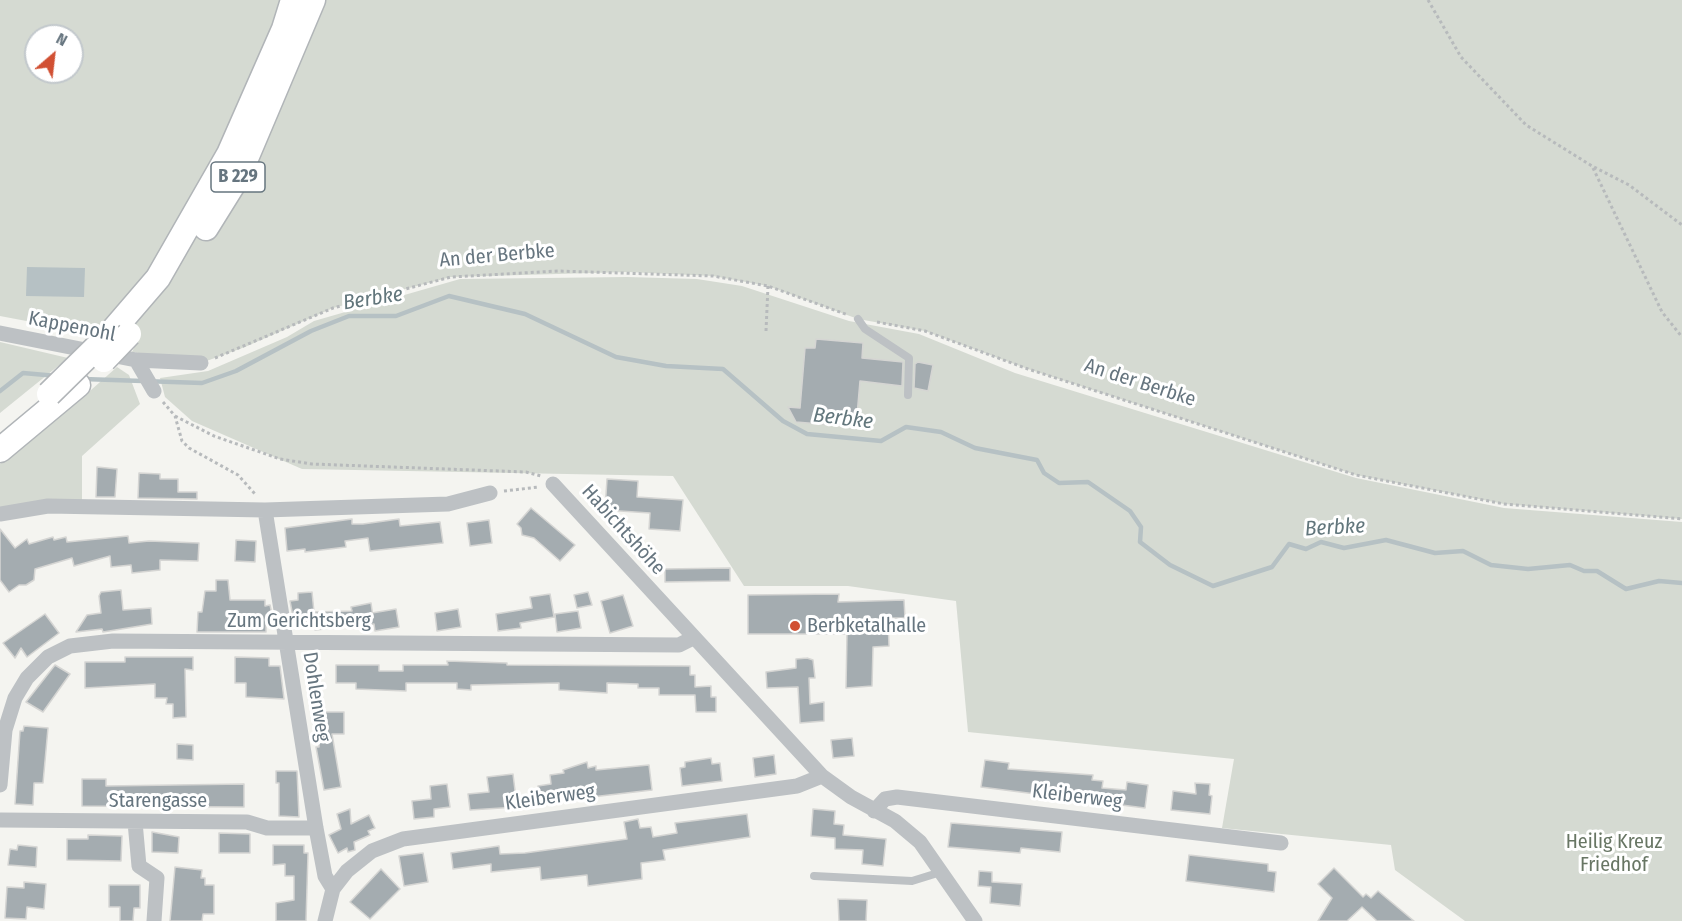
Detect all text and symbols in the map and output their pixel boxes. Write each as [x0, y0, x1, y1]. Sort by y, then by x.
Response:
north arrow [24, 24, 84, 84]
text: N [53, 29, 70, 50]
road number: B 229 [211, 162, 265, 192]
street label: An der Berbke [438, 239, 556, 273]
water label: Berbke [341, 282, 405, 316]
street label: Kappenohl [26, 307, 118, 347]
street label: An der Berbke [1081, 354, 1199, 412]
water label: Berbke [812, 403, 874, 435]
street label: Habichtshöhe [576, 480, 670, 580]
water label: Berbke [1304, 514, 1366, 542]
street label: Zum Gerichtsberg [227, 609, 371, 633]
place label: Berbketalhalle [807, 614, 926, 638]
marker: Berbketalhalle [788, 619, 802, 633]
street label: Dohlenweg [297, 650, 335, 744]
street label: Kleiberweg [503, 780, 597, 816]
street label: Kleiberweg [1031, 780, 1123, 814]
street label: Starengasse [109, 789, 207, 813]
park label: Heilig Kreuz Friedhof [1566, 830, 1662, 877]

